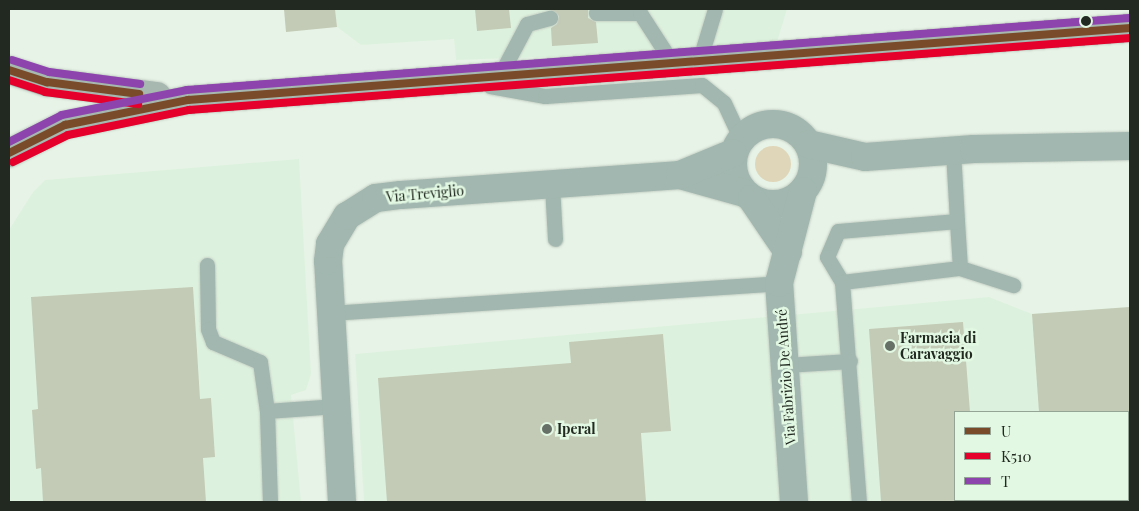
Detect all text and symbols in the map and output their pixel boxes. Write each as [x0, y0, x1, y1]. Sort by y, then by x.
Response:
unlabelled marker [1081, 16, 1091, 26]
street label: Via Treviglio [385, 182, 465, 206]
street label: Via Fabrizio De André [773, 308, 799, 446]
place label: Farmacia di Caravaggio [900, 330, 976, 362]
marker: Farmacia di Caravaggio [884, 340, 896, 352]
legend [954, 411, 1129, 501]
place label: Iperal [557, 421, 596, 437]
text: U [1001, 421, 1011, 441]
marker: Iperal [541, 423, 553, 435]
text: K510 [1001, 446, 1032, 466]
text: T [1001, 471, 1010, 491]

